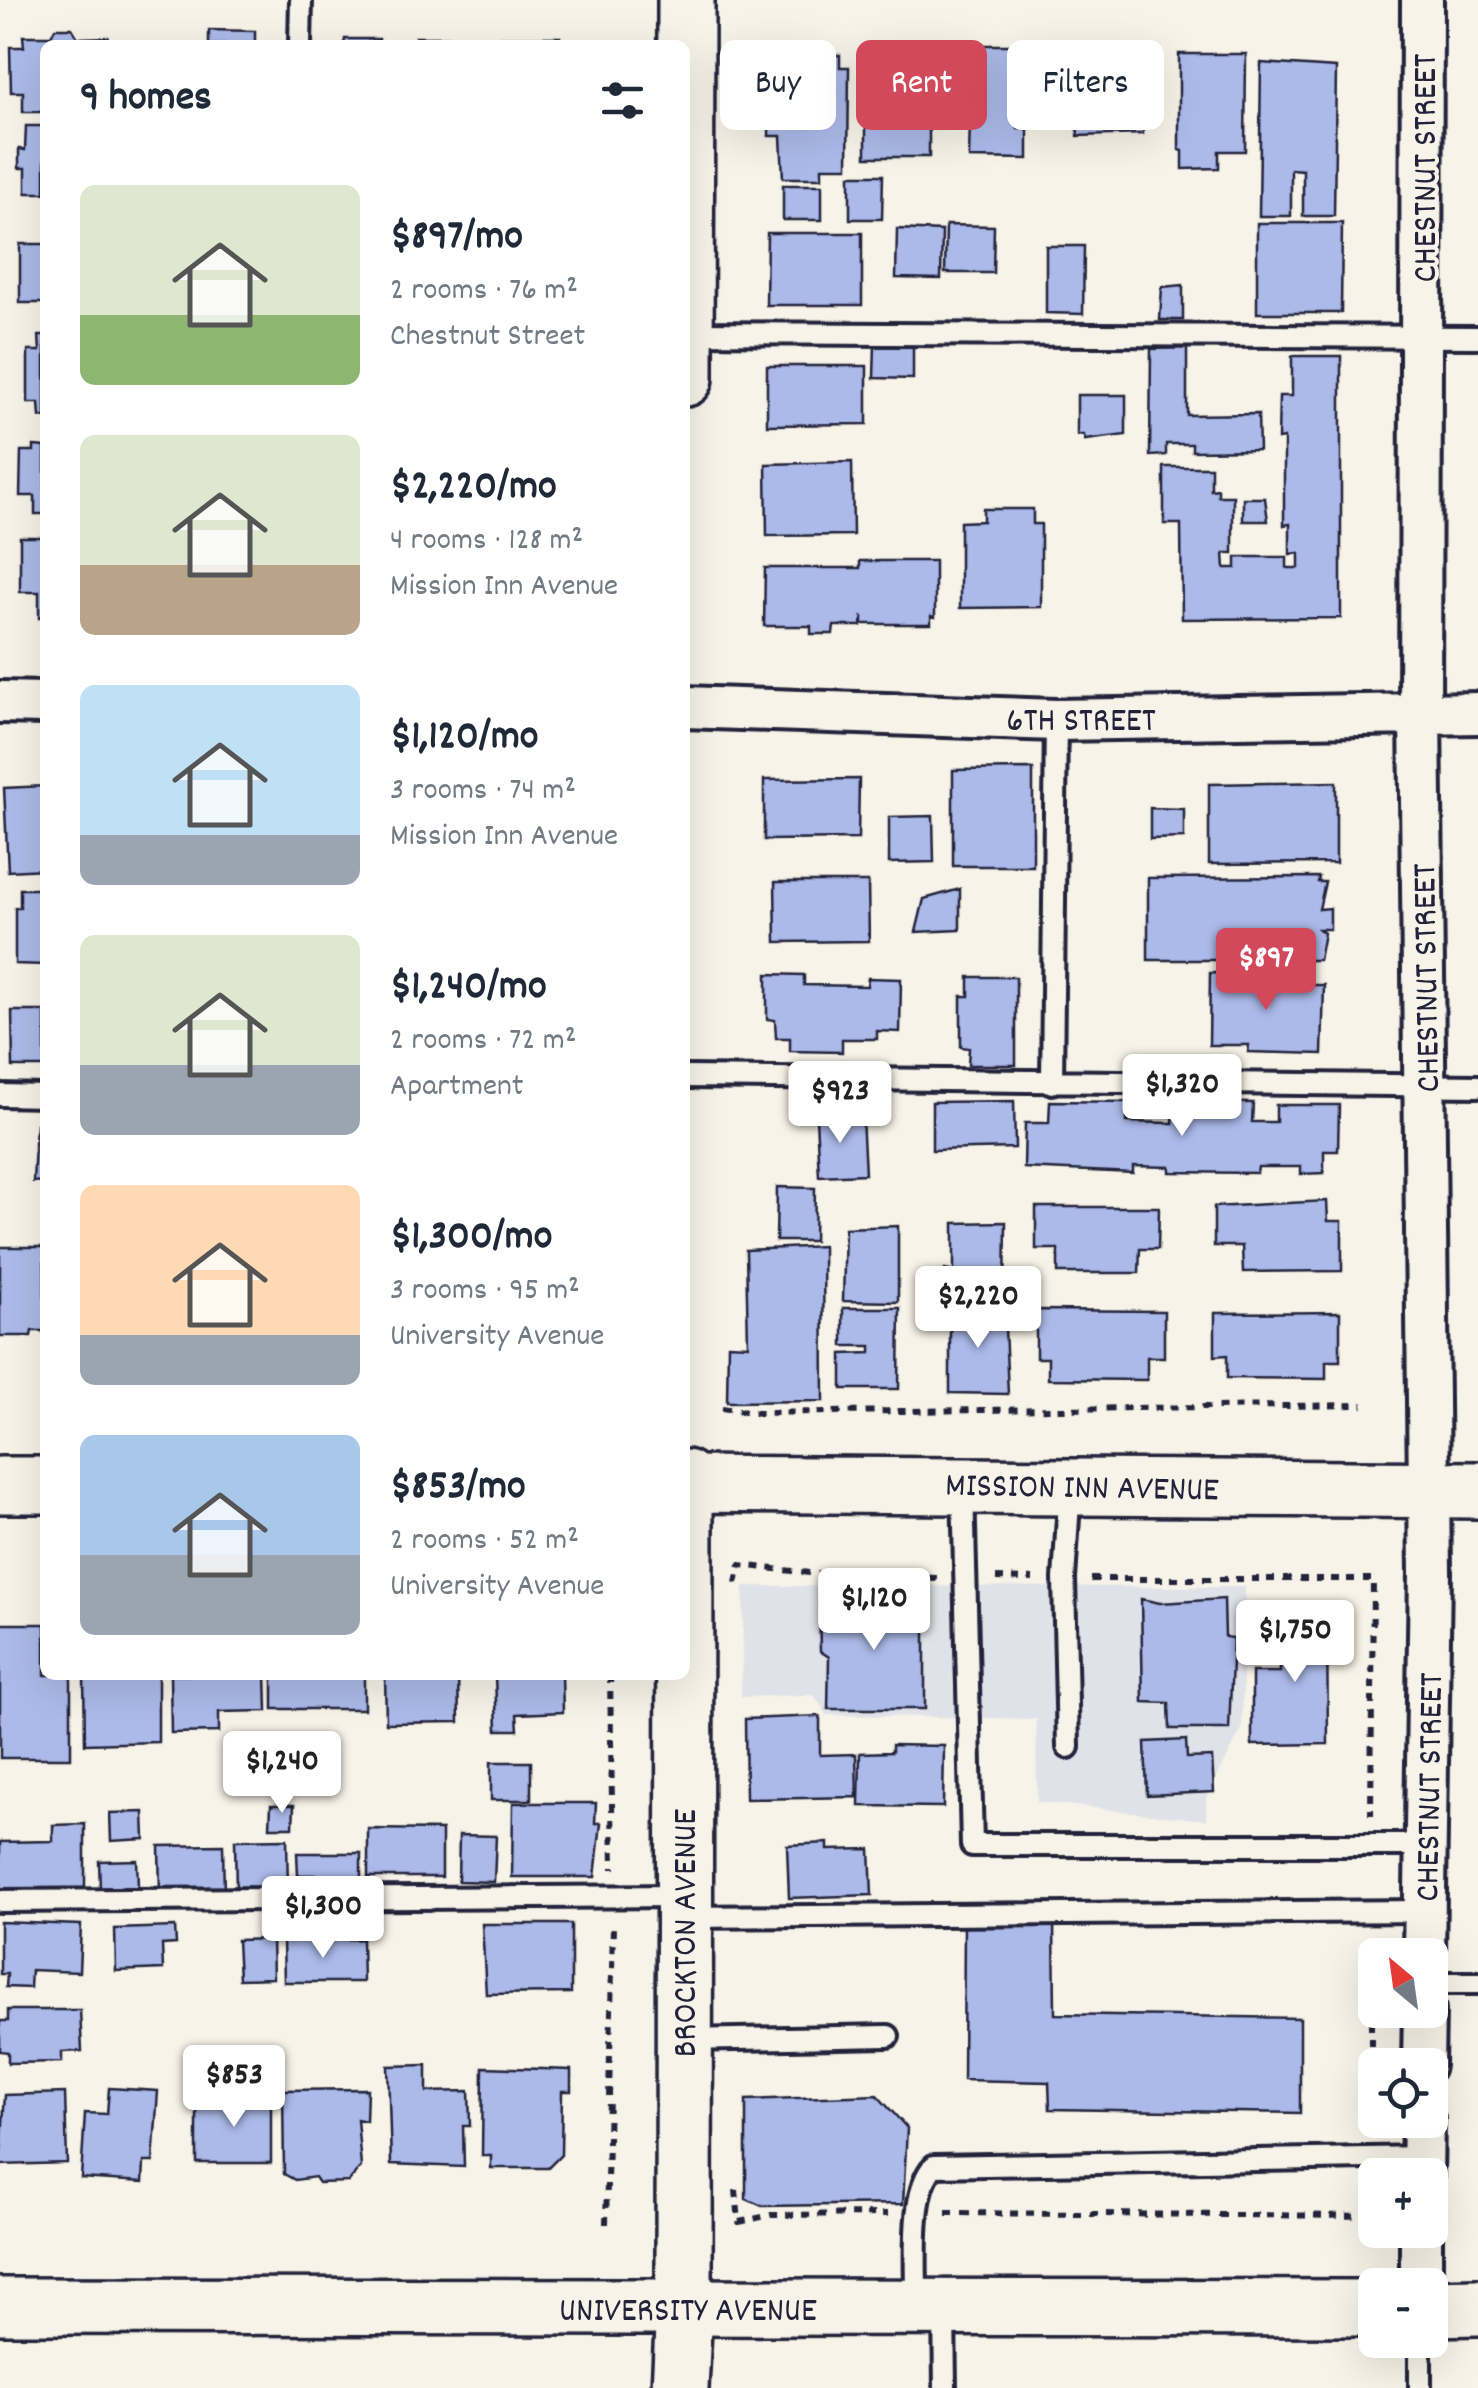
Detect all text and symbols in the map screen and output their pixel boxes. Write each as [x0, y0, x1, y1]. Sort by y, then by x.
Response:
chip: Buy [720, 40, 836, 130]
chip: Rent [856, 40, 987, 130]
chip: Filters [1007, 40, 1164, 130]
street label: CHESTNUT STREET [1403, 54, 1453, 282]
text: 9 homes [80, 70, 212, 130]
icon: filters [595, 73, 650, 128]
text: $897/mo [390, 209, 523, 269]
icon: home [160, 225, 280, 345]
text: 2 rooms · 76 m² [390, 269, 578, 315]
text: Chestnut Street [390, 315, 585, 361]
text: $2,220/mo [390, 459, 557, 519]
icon: home [160, 475, 280, 595]
text: 4 rooms · 128 m² [390, 519, 583, 565]
text: Mission Inn Avenue [390, 565, 618, 611]
street label: 6TH STREET [1006, 698, 1156, 748]
text: $1,120/mo [390, 709, 538, 769]
icon: home [160, 725, 280, 845]
text: 3 rooms · 74 m² [390, 769, 576, 815]
text: Mission Inn Avenue [390, 815, 618, 861]
street label: CHESTNUT STREET [1402, 863, 1456, 1093]
pin: $897 [1207, 928, 1325, 1013]
text: $897 [1238, 937, 1294, 983]
text: $1,240/mo [390, 959, 547, 1019]
icon: home [160, 975, 280, 1095]
text: 2 rooms · 72 m² [390, 1019, 576, 1065]
pin: $1,320 [1101, 1054, 1263, 1139]
pin: $923 [781, 1061, 899, 1146]
text: $1,320 [1145, 1063, 1219, 1109]
text: Apartment [390, 1065, 524, 1111]
text: $923 [810, 1070, 870, 1116]
text: $1,300/mo [390, 1209, 552, 1269]
icon: home [160, 1225, 280, 1345]
pin: $2,220 [897, 1266, 1059, 1351]
text: 3 rooms · 95 m² [390, 1269, 580, 1315]
text: $2,220 [937, 1275, 1019, 1321]
text: University Avenue [390, 1315, 604, 1361]
text: $853/mo [390, 1459, 526, 1519]
street label: MISSION INN AVENUE [945, 1463, 1219, 1517]
icon: home [160, 1475, 280, 1595]
text: 2 rooms · 52 m² [390, 1519, 579, 1565]
text: University Avenue [390, 1565, 604, 1611]
pin: $1,120 [793, 1568, 955, 1653]
text: $1,120 [840, 1577, 908, 1623]
pin: $1,750 [1214, 1600, 1376, 1685]
text: $1,750 [1258, 1609, 1332, 1655]
street label: CHESTNUT STREET [1405, 1672, 1459, 1902]
pin: $1,240 [201, 1731, 363, 1816]
text: $1,240 [245, 1740, 319, 1786]
street label: BROCKTON AVENUE [663, 1809, 713, 2057]
pin: $1,300 [242, 1876, 404, 1961]
text: $1,300 [284, 1885, 362, 1931]
north arrow [1358, 1938, 1448, 2028]
map controls [1358, 1938, 1448, 2358]
pin: $853 [175, 2045, 293, 2130]
button: locate [1358, 2048, 1448, 2138]
text: $853 [205, 2054, 263, 2100]
button: + [1358, 2158, 1448, 2248]
button: − [1358, 2268, 1448, 2358]
street label: UNIVERSITY AVENUE [559, 2288, 817, 2338]

